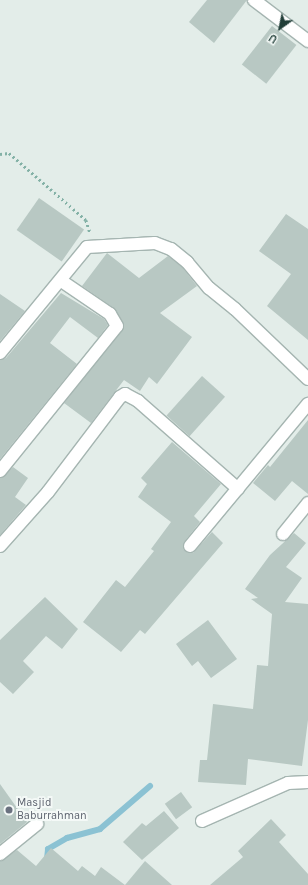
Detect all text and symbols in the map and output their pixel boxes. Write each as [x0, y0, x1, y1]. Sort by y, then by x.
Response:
north arrow [260, 8, 300, 48]
text: U [266, 31, 280, 46]
place label: Masjid Baburrahman [17, 797, 87, 823]
marker: Masjid Baburrahman [4, 805, 14, 815]

